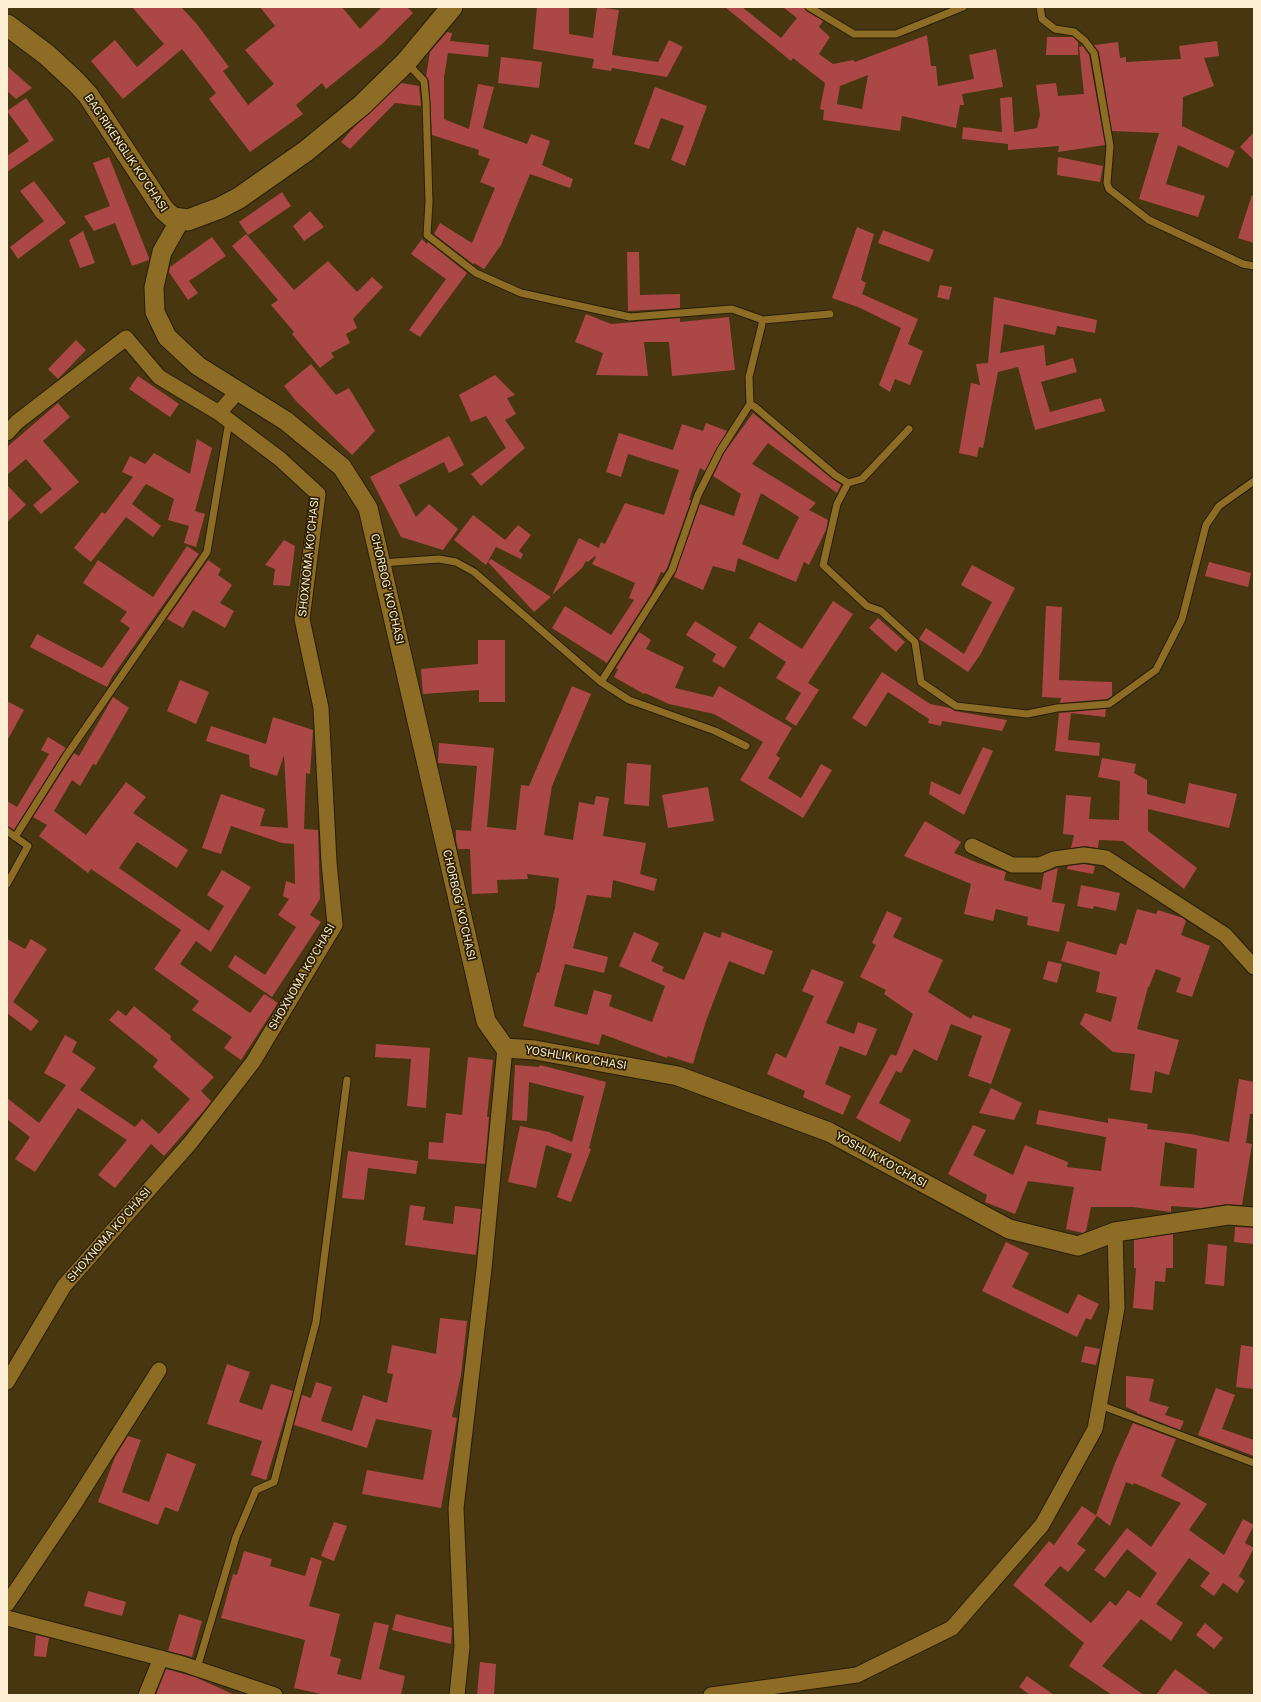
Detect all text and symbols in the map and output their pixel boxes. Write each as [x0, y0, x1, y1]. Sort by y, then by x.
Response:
street label: BAG'RIKENGLIK KO'CHASI [82, 92, 170, 214]
street label: SHOXNOMA KO'CHASI [296, 497, 322, 617]
street label: CHORBOG' KO'CHASI [368, 533, 406, 645]
street label: CHORBOG' KO'CHASI [440, 849, 478, 961]
street label: SHOXNOMA KO'CHASI [266, 922, 338, 1032]
street label: YOSHLIK KO'CHASI [524, 1043, 628, 1073]
street label: YOSHLIK KO'CHASI [833, 1129, 929, 1191]
street label: SHOXNOMA KO'CHASI [65, 1185, 153, 1285]

